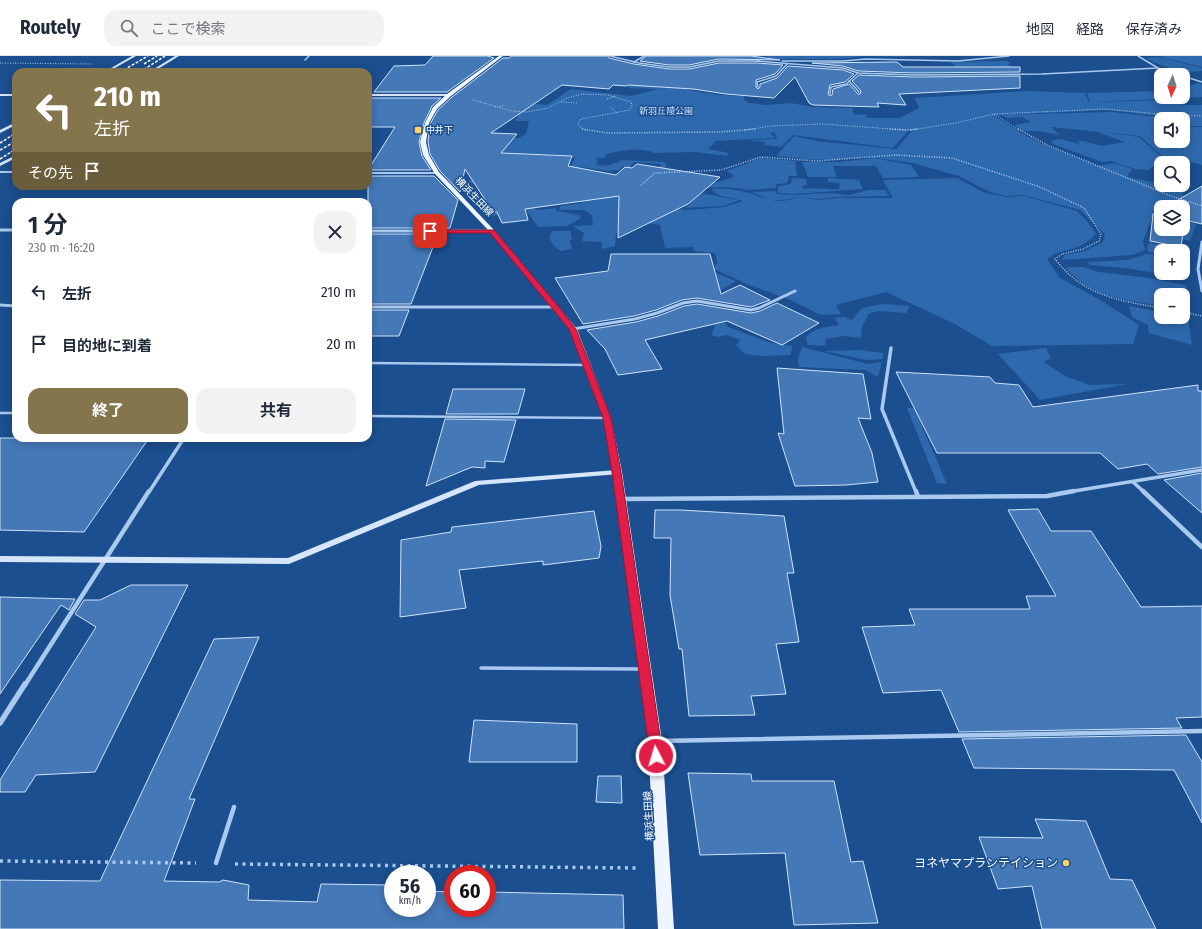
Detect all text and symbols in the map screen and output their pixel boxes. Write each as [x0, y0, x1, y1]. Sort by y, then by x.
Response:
search box [104, 10, 384, 46]
text: Routely [20, 16, 80, 39]
icon: search [118, 17, 140, 39]
text: ここで検索 [150, 20, 225, 38]
text: 地図 [1026, 21, 1054, 38]
text: 経路 [1076, 21, 1104, 38]
text: 保存済み [1126, 21, 1182, 38]
north arrow [1154, 68, 1190, 104]
map controls [1154, 68, 1190, 324]
text: 210 m [94, 80, 161, 113]
icon: left [28, 84, 80, 136]
park label: 新羽丘陵公園 [639, 106, 693, 116]
button: sound [1154, 112, 1190, 148]
text: 左折 [94, 118, 130, 140]
marker: 中井下 [413, 125, 423, 135]
place label: 中井下 [426, 125, 453, 135]
button: search [1154, 156, 1190, 192]
icon: arrive [81, 160, 103, 182]
text: その先 [28, 164, 73, 182]
street label: 横浜生田線 [452, 175, 496, 219]
button: layers [1154, 200, 1190, 236]
text: 1 分 [28, 211, 67, 239]
button: close [314, 211, 356, 253]
pin [413, 214, 447, 248]
icon: arrive [419, 220, 441, 242]
text: 230 m · 16:20 [28, 240, 95, 255]
button: + [1154, 244, 1190, 280]
icon: left [28, 281, 50, 303]
text: 210 m [321, 283, 356, 301]
text: 左折 [62, 285, 92, 303]
button: − [1154, 288, 1190, 324]
icon: arrive [28, 333, 50, 355]
text: 20 m [327, 335, 356, 353]
text: 目的地に到着 [62, 337, 152, 355]
button: 終了 [28, 388, 188, 434]
button: 共有 [196, 388, 356, 434]
position arrow [635, 735, 677, 777]
street label: 横浜生田線 [642, 791, 656, 841]
place label: ヨネヤマプランテイション [914, 856, 1058, 870]
marker: ヨネヤマプランテイション [1061, 858, 1071, 868]
speed limit sign: 60 [444, 865, 496, 917]
text: 56 [400, 874, 420, 898]
text: km/h [399, 895, 421, 907]

